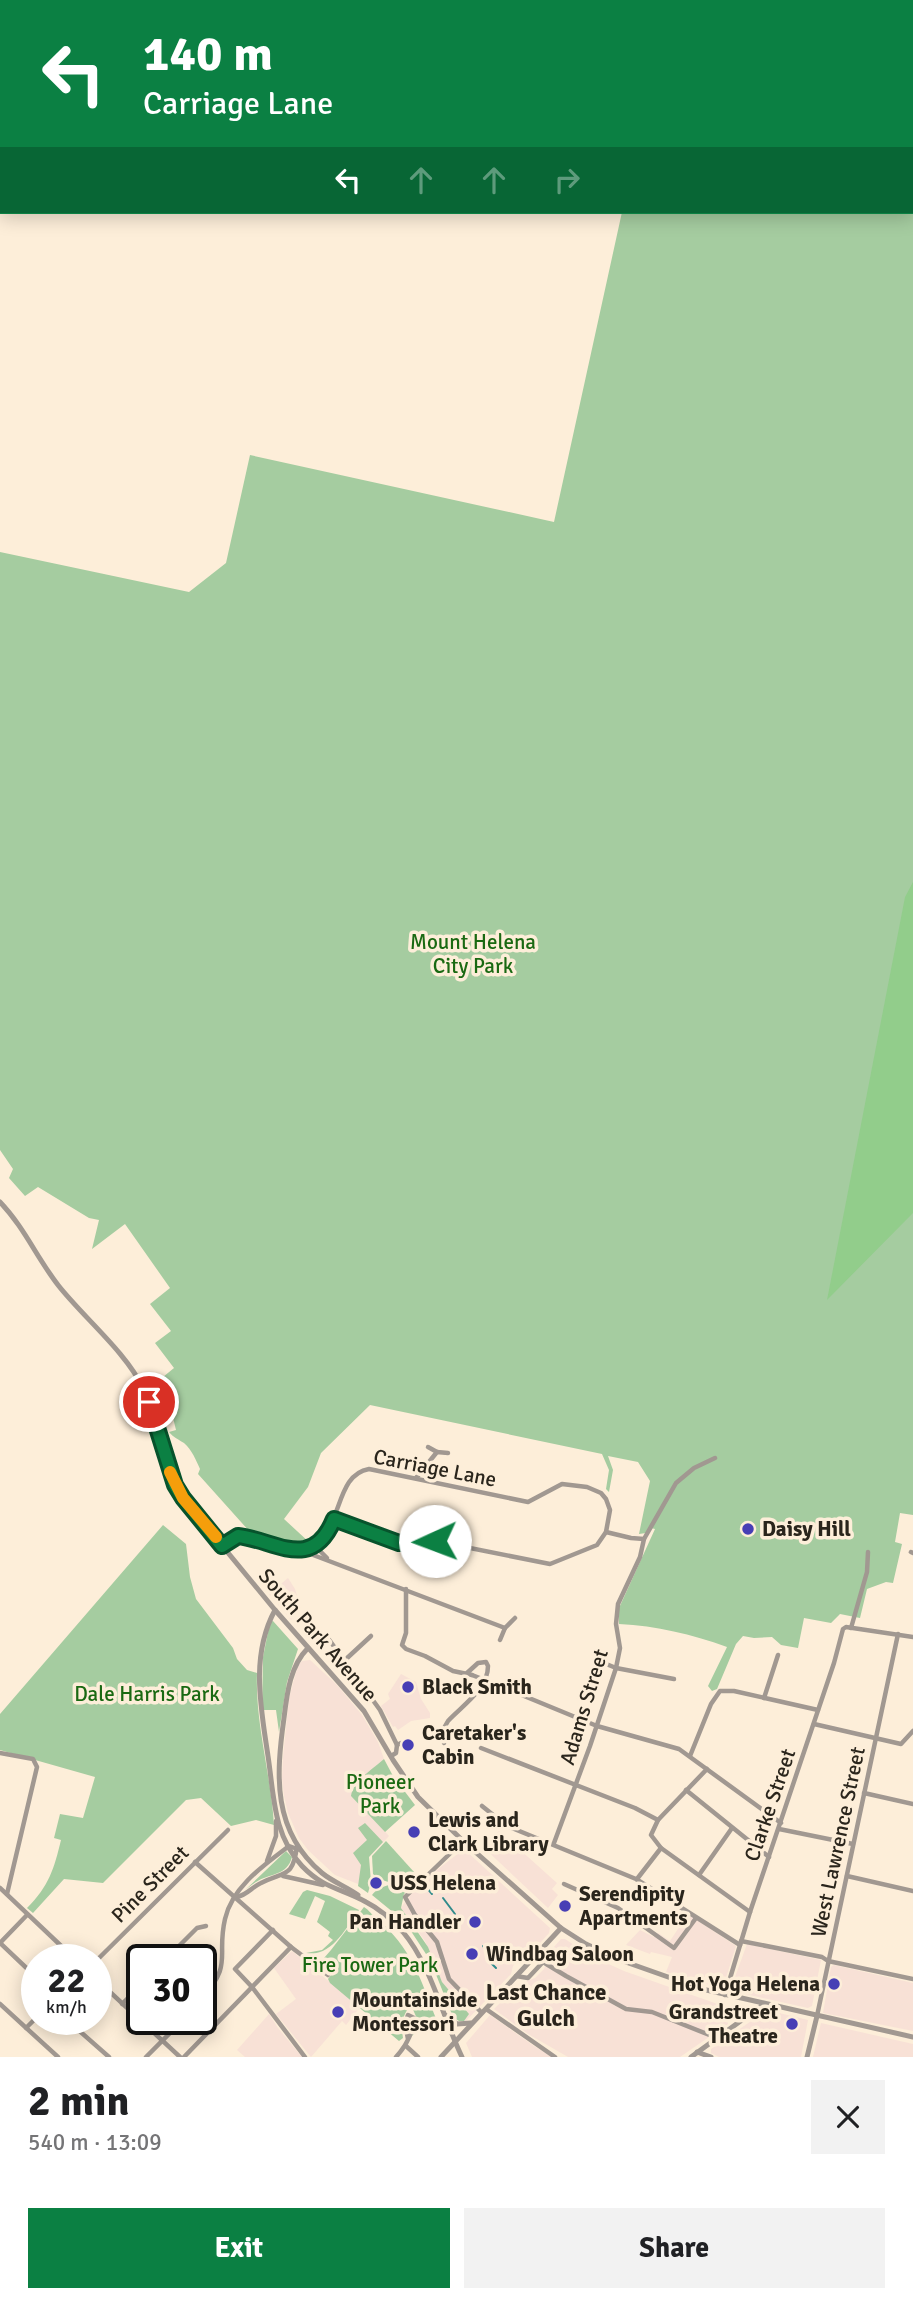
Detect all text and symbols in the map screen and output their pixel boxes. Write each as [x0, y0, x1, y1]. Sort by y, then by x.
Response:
text: 140 m [143, 24, 273, 84]
icon: left [28, 28, 119, 119]
text: Carriage Lane [143, 84, 333, 123]
icon: left [329, 161, 367, 199]
icon: ahead [402, 161, 440, 199]
icon: ahead [475, 161, 513, 199]
icon: right [548, 161, 586, 199]
park label: Mount Helena City Park [410, 929, 536, 979]
pin [119, 1372, 179, 1432]
icon: arrive [130, 1383, 168, 1421]
street label: Carriage Lane [371, 1443, 499, 1493]
position arrow [398, 1504, 472, 1578]
place label: Daisy Hill [762, 1516, 851, 1542]
marker: Daisy Hill [740, 1521, 756, 1537]
street label: South Park Avenue [253, 1563, 383, 1707]
street label: Adams Street [554, 1646, 614, 1768]
place label: Black Smith [422, 1674, 532, 1700]
marker: Black Smith [400, 1679, 416, 1695]
park label: Dale Harris Park [74, 1681, 220, 1707]
place label: Caretaker's Cabin [422, 1720, 526, 1770]
marker: Caretaker's Cabin [400, 1737, 416, 1753]
street label: West Lawrence Street [805, 1744, 871, 1940]
street label: Clarke Street [739, 1745, 801, 1865]
park label: Pioneer Park [346, 1769, 415, 1819]
place label: Lewis and Clark Library [428, 1807, 549, 1857]
marker: Lewis and Clark Library [406, 1824, 422, 1840]
street label: Pine Street [106, 1840, 194, 1928]
place label: USS Helena [390, 1870, 496, 1896]
marker: USS Helena [368, 1875, 384, 1891]
place label: Serendipity Apartments [579, 1881, 688, 1931]
marker: Serendipity Apartments [557, 1898, 573, 1914]
place label: Pan Handler [349, 1909, 462, 1935]
marker: Pan Handler [467, 1914, 483, 1930]
place label: Windbag Saloon [486, 1941, 634, 1967]
speed limit sign: 30 [126, 1944, 217, 2035]
marker: Windbag Saloon [464, 1946, 480, 1962]
park label: Fire Tower Park [302, 1952, 439, 1978]
text: 22 [48, 1959, 85, 2002]
place label: Hot Yoga Helena [671, 1971, 820, 1997]
marker: Hot Yoga Helena [826, 1976, 842, 1992]
district label: Last Chance Gulch [486, 1978, 606, 2033]
place label: Mountainside Montessori [352, 1987, 477, 2037]
text: km/h [46, 1996, 87, 2018]
place label: Grandstreet Theatre [669, 1999, 778, 2049]
marker: Mountainside Montessori [330, 2004, 346, 2020]
marker: Grandstreet Theatre [784, 2016, 800, 2032]
text: 2 min [28, 2076, 129, 2127]
button: close [811, 2080, 885, 2154]
text: 540 m · 13:09 [28, 2128, 162, 2157]
button: Exit [28, 2208, 450, 2288]
button: Share [464, 2208, 885, 2288]

